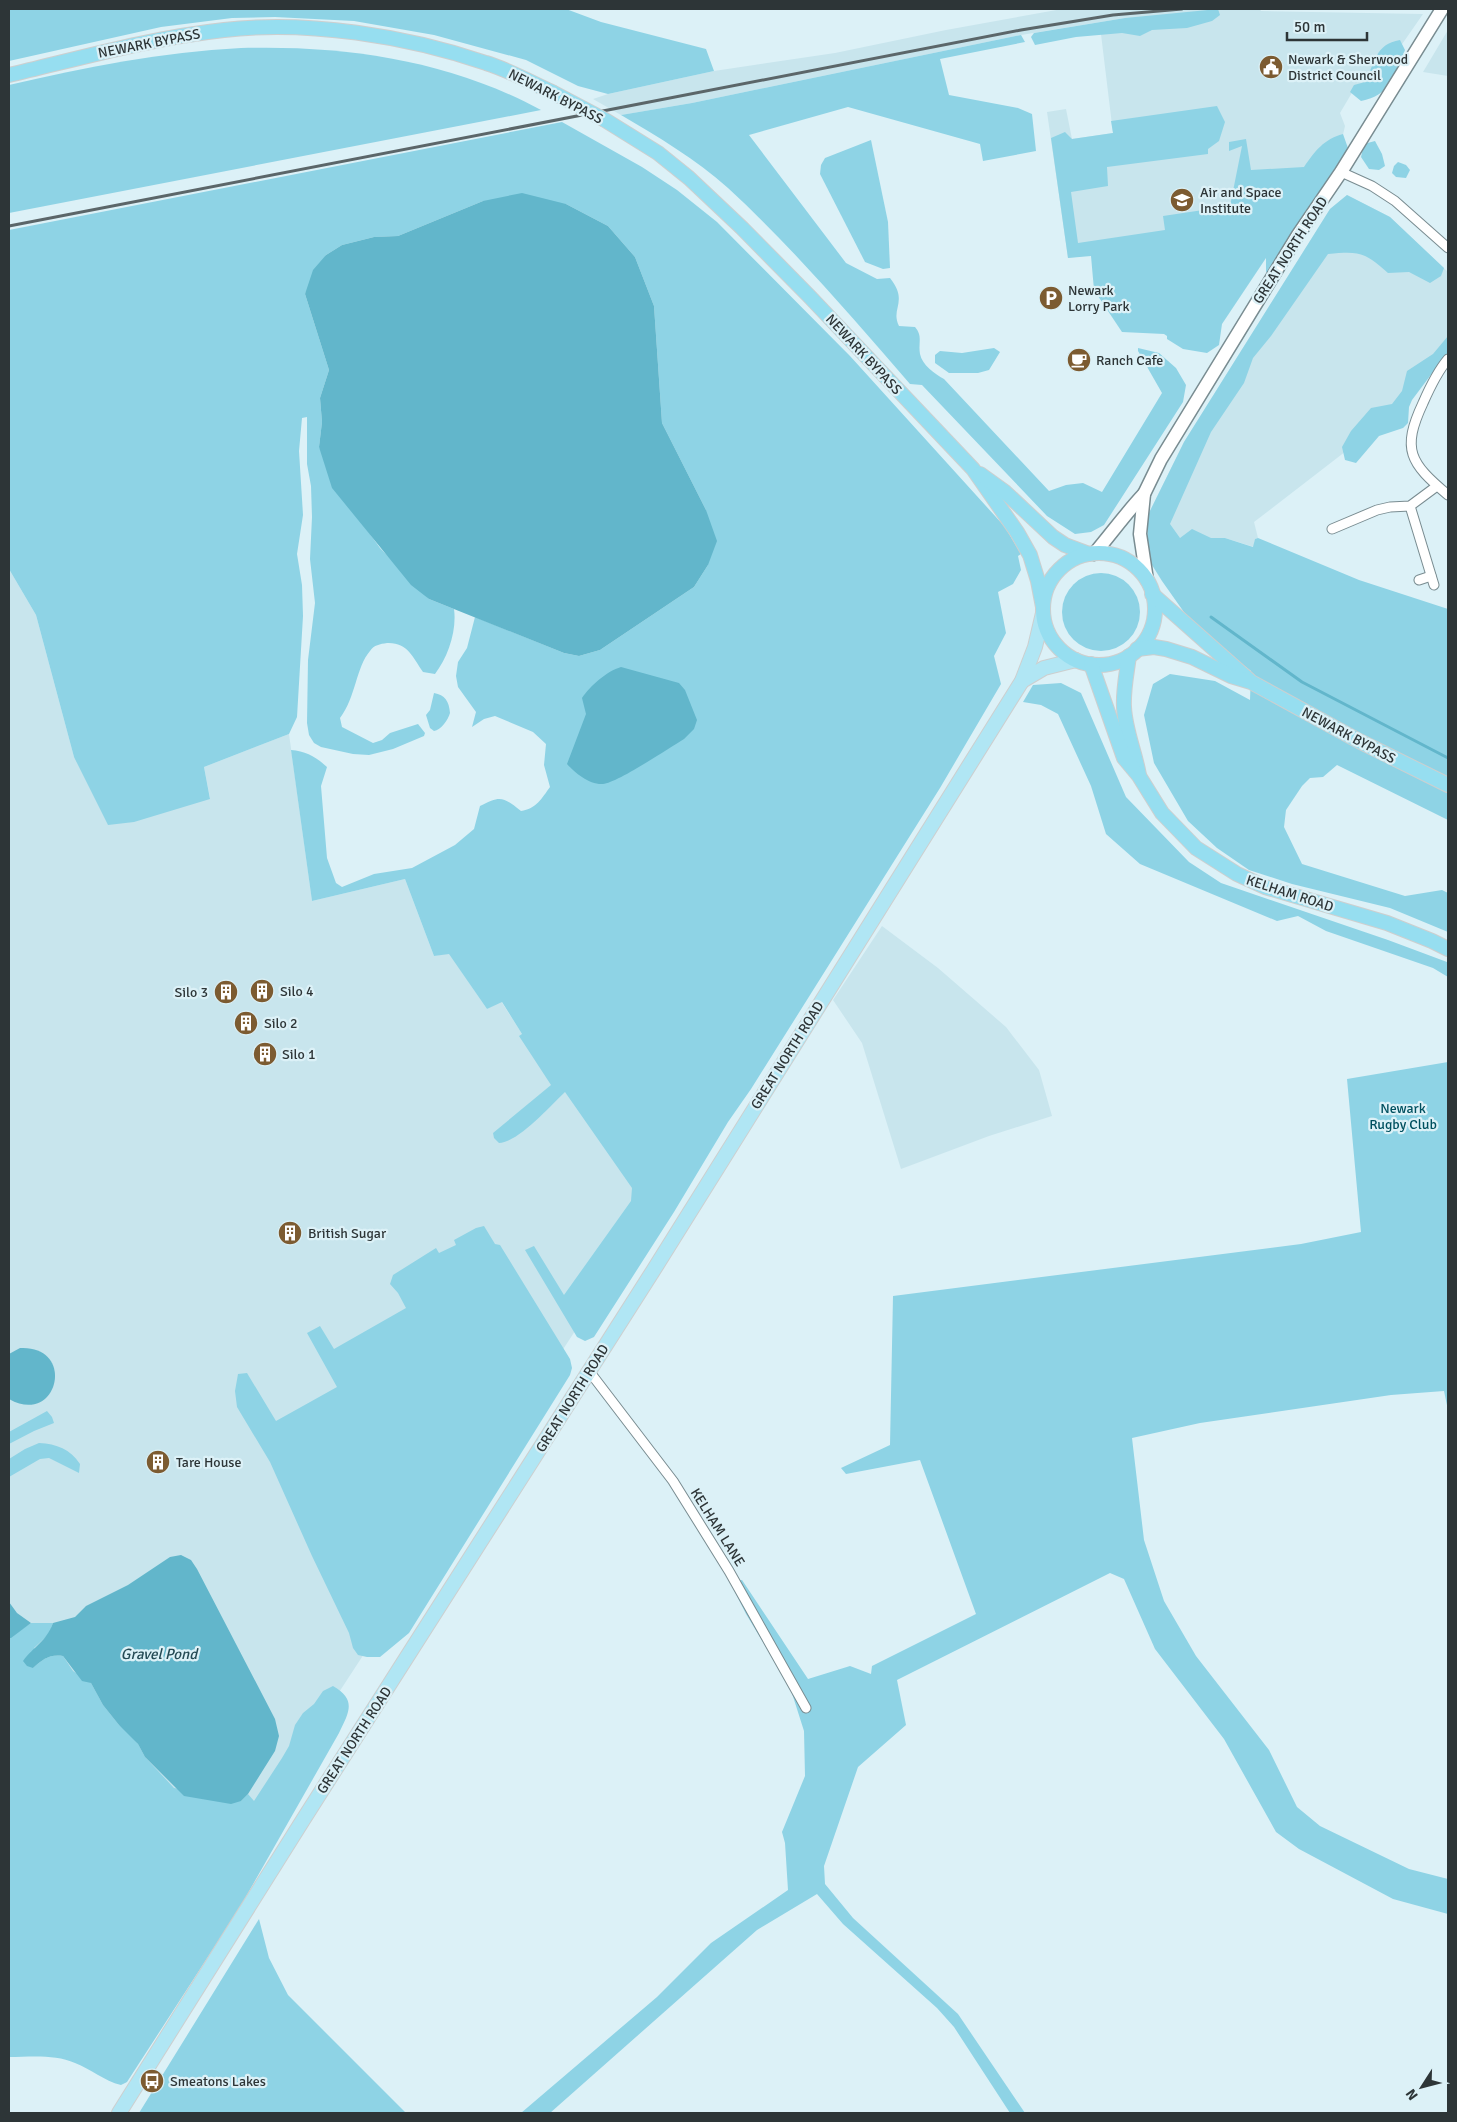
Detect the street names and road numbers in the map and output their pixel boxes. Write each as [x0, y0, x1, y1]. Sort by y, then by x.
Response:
street label: NEWARK BYPASS [97, 25, 202, 62]
street label: NEWARK BYPASS [506, 65, 606, 128]
street label: GREAT NORTH ROAD [1249, 194, 1331, 307]
street label: NEWARK BYPASS [822, 311, 905, 398]
street label: NEWARK BYPASS [1299, 704, 1399, 767]
street label: KELHAM ROAD [1244, 871, 1336, 916]
street label: GREAT NORTH ROAD [747, 998, 828, 1112]
street label: GREAT NORTH ROAD [532, 1341, 613, 1455]
street label: KELHAM LANE [687, 1485, 748, 1570]
street label: GREAT NORTH ROAD [313, 1684, 395, 1797]

